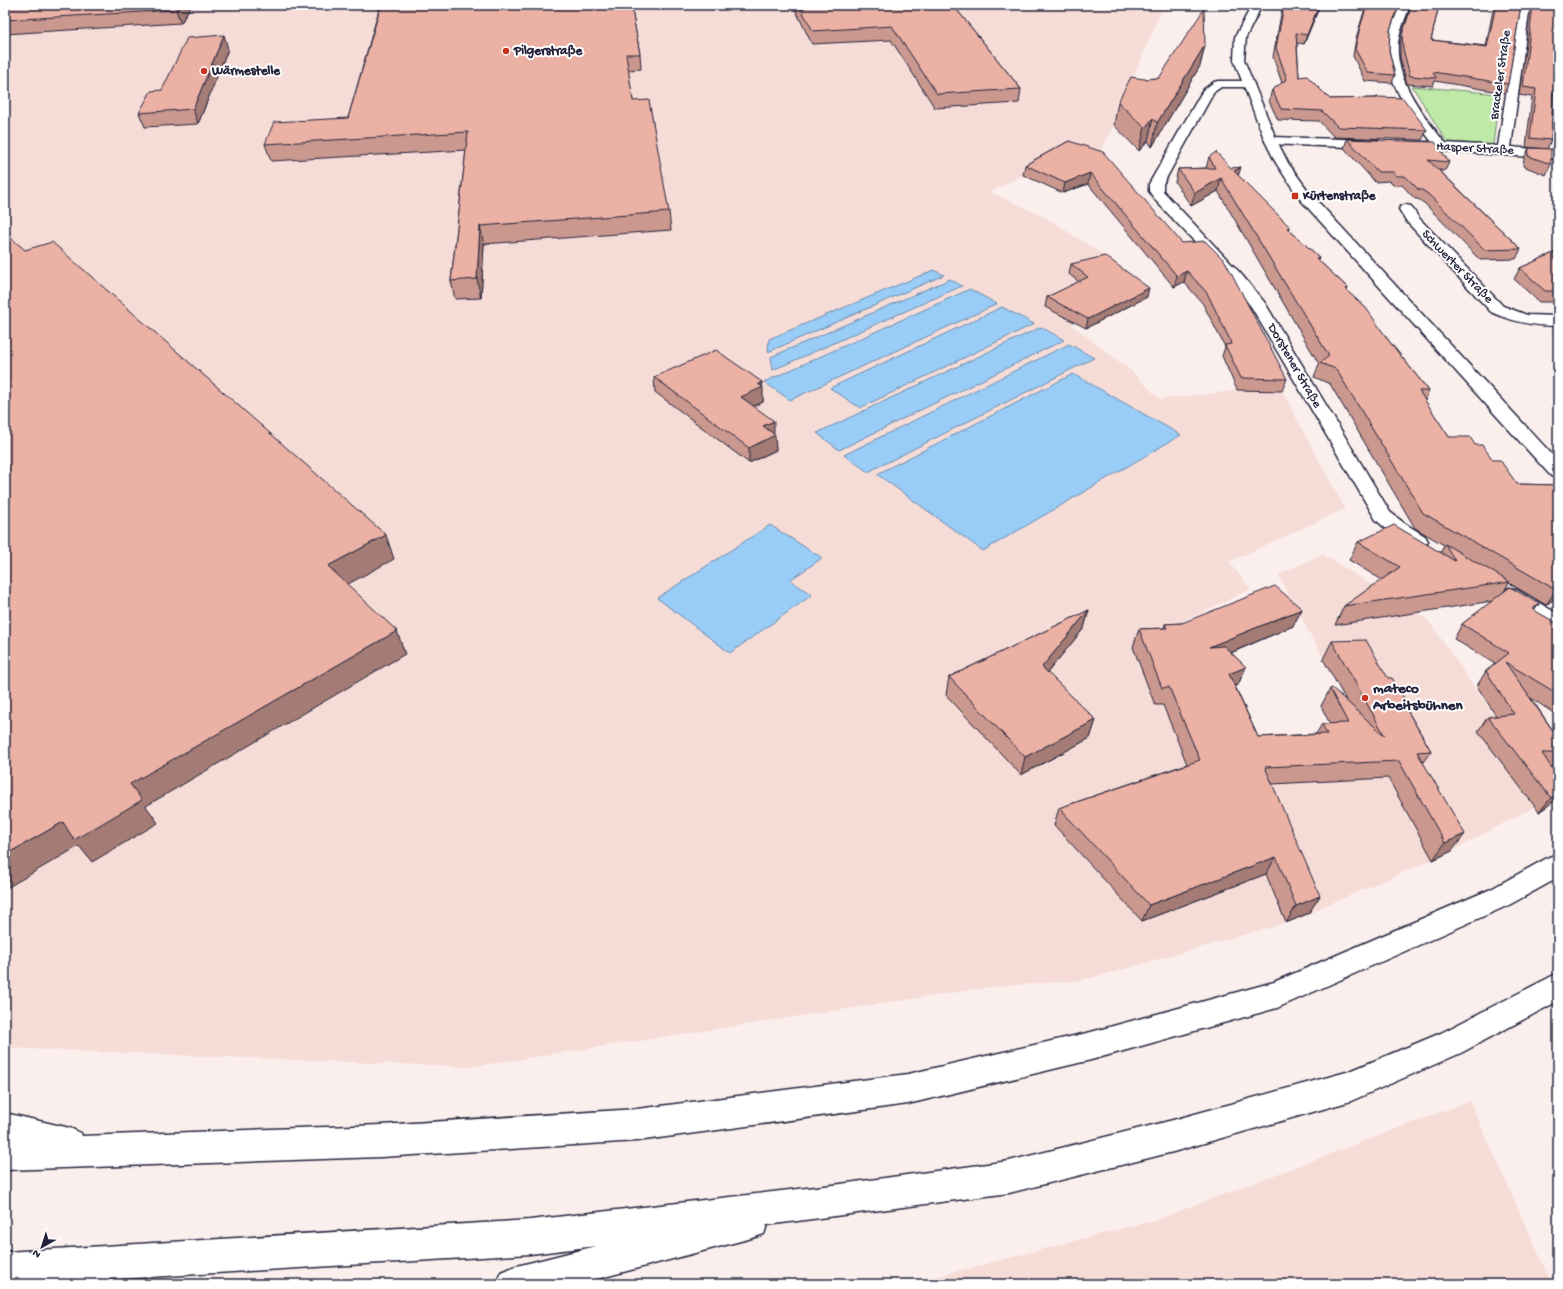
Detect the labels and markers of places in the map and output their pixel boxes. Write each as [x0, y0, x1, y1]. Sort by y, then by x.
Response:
place label: Pilgerstraße [513, 44, 583, 59]
marker: Pilgerstraße [501, 46, 511, 56]
place label: Wärmestelle [211, 64, 281, 79]
marker: Wärmestelle [199, 66, 209, 76]
place label: Kürtenstraße [1302, 189, 1377, 204]
marker: Kürtenstraße [1290, 191, 1300, 201]
place label: mateco Arbeitsbühnen [1372, 680, 1464, 715]
marker: mateco Arbeitsbühnen [1360, 693, 1370, 703]

